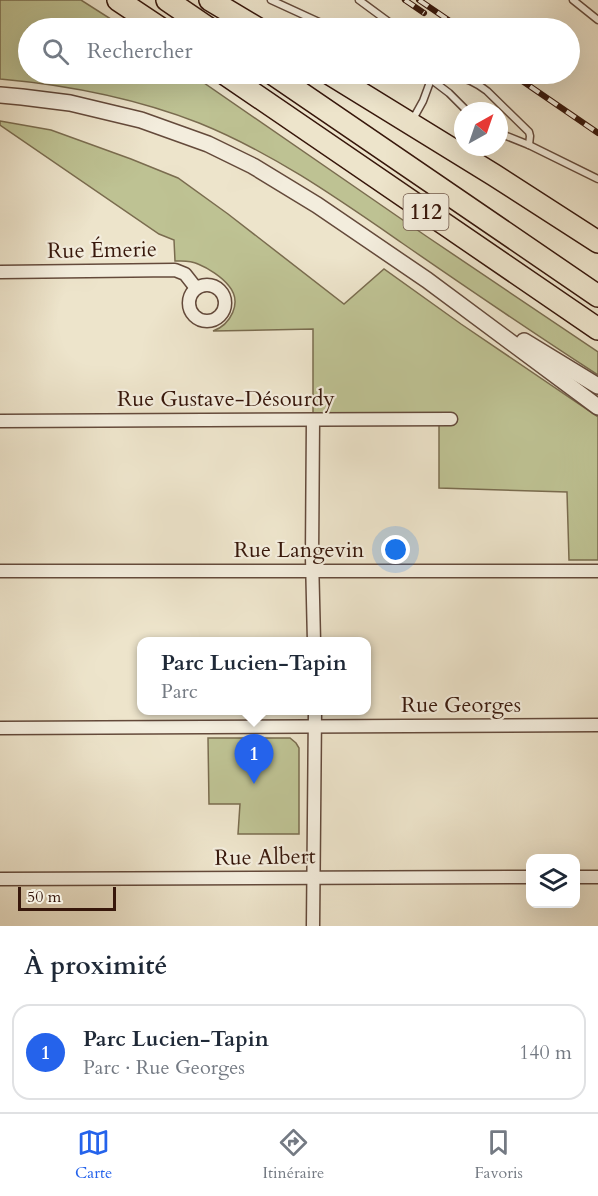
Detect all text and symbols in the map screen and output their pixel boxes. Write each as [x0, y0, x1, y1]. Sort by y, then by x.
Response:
search box [18, 18, 580, 84]
icon: search [39, 35, 72, 68]
text: Rechercher [87, 36, 192, 66]
north arrow [454, 102, 508, 156]
road number: 112 [404, 194, 448, 230]
street label: Rue Émerie [47, 234, 157, 266]
street label: Rue Gustave-Désourdy [117, 384, 335, 414]
street label: Rue Langevin [234, 535, 365, 565]
your location [381, 535, 410, 564]
popup [137, 637, 371, 715]
text: Parc Lucien-Tapin [161, 648, 347, 678]
text: Parc [161, 678, 198, 705]
street label: Rue Georges [401, 690, 521, 720]
pin: 1 [234, 734, 274, 784]
street label: Rue Albert [214, 841, 316, 873]
map controls [526, 854, 580, 908]
button: layers [526, 854, 580, 908]
scale bar [18, 884, 116, 912]
text: 50 m [27, 886, 61, 908]
text: À proximité [24, 948, 167, 983]
text: Parc Lucien-Tapin [83, 1024, 269, 1054]
text: 1 [40, 1039, 51, 1066]
text: 140 m [519, 1039, 572, 1066]
text: Parc · Rue Georges [83, 1054, 245, 1081]
tab: Carte [75, 1126, 112, 1184]
tab: Itinéraire [263, 1126, 324, 1184]
tab: Favoris [474, 1126, 523, 1184]

